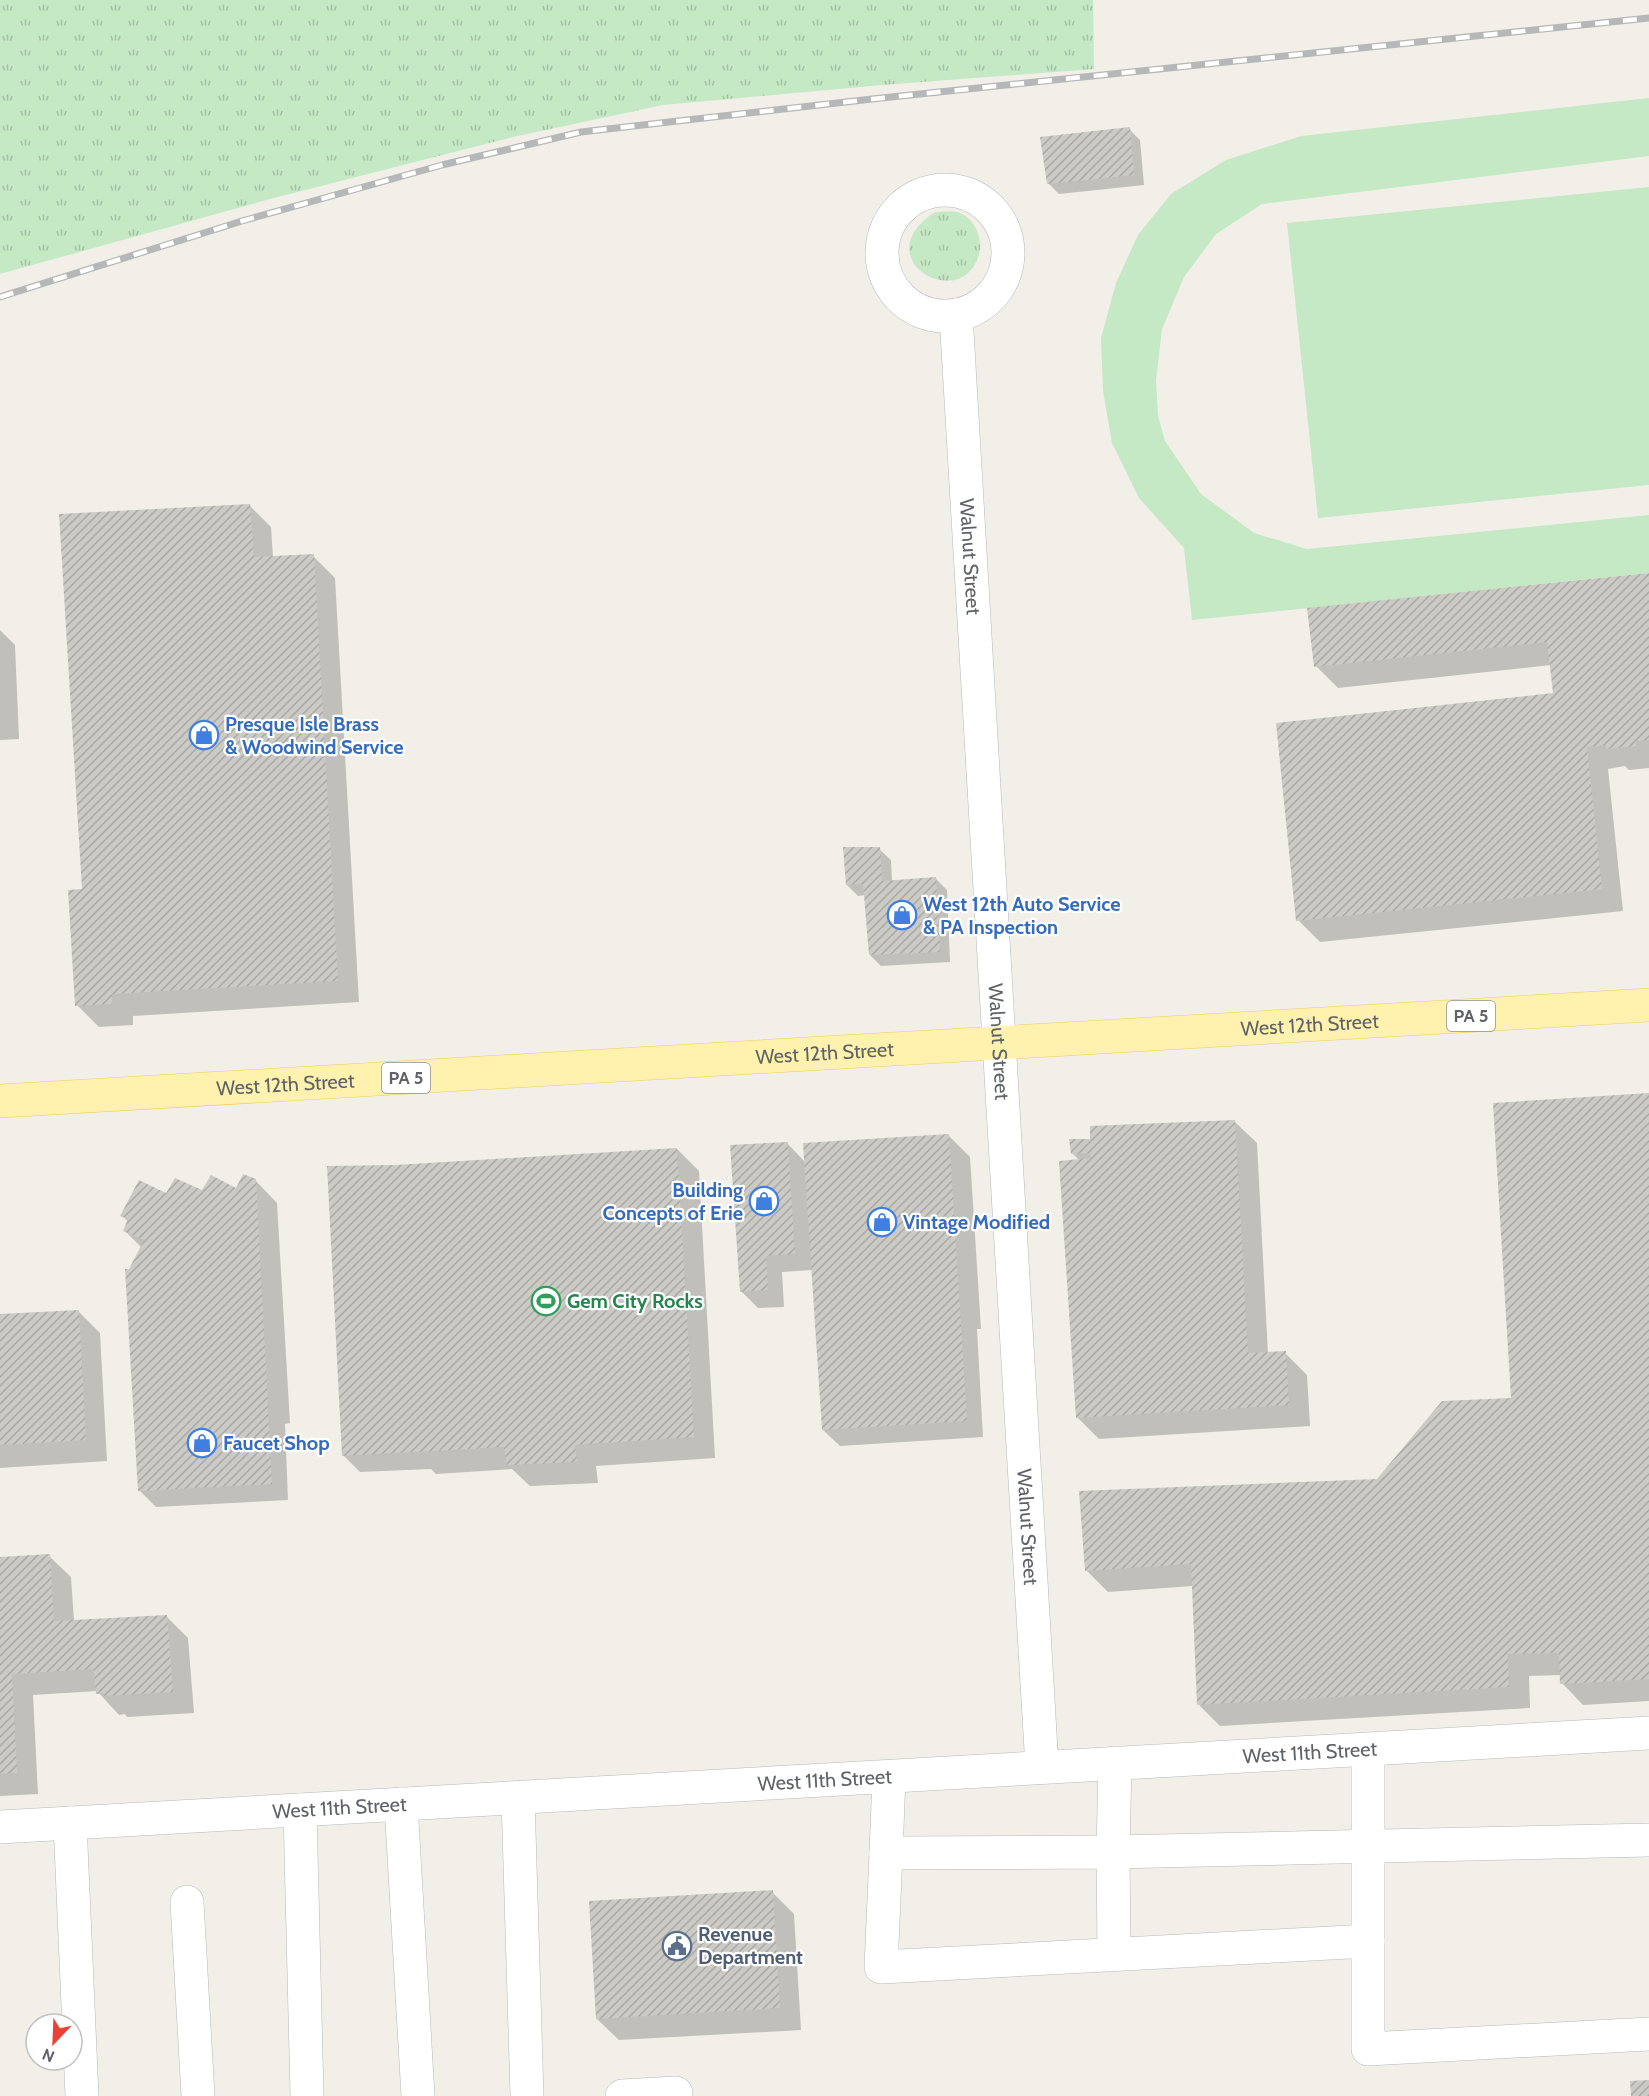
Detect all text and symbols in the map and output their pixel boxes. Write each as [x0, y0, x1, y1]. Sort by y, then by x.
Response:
street label: Walnut Street [955, 498, 986, 616]
place label: Presque Isle Brass & Woodwind Service [225, 712, 404, 759]
shop icon: Presque Isle Brass & Woodwind Service [188, 719, 220, 751]
place label: West 12th Auto Service & PA Inspection [923, 892, 1121, 939]
shop icon: West 12th Auto Service & PA Inspection [886, 899, 918, 931]
street label: Walnut Street [984, 983, 1014, 1101]
road number: PA 5 [1447, 1001, 1495, 1031]
street label: West 12th Street [1240, 1009, 1380, 1041]
street label: West 12th Street [755, 1037, 895, 1069]
road number: PA 5 [382, 1063, 430, 1093]
street label: West 12th Street [216, 1068, 356, 1100]
place label: Building Concepts of Erie [603, 1178, 743, 1225]
shop icon: Building Concepts of Erie [748, 1185, 780, 1217]
shop icon: Vintage Modified [866, 1206, 898, 1238]
place label: Vintage Modified [903, 1210, 1050, 1234]
sports icon: Gem City Rocks [530, 1285, 562, 1317]
place label: Gem City Rocks [567, 1289, 703, 1313]
shop icon: Faucet Shop [186, 1427, 218, 1459]
place label: Faucet Shop [223, 1431, 330, 1455]
street label: Walnut Street [1012, 1468, 1043, 1586]
street label: West 11th Street [1242, 1737, 1378, 1768]
street label: West 11th Street [757, 1764, 893, 1796]
street label: West 11th Street [272, 1792, 408, 1823]
place label: Revenue Department [698, 1922, 803, 1969]
public building icon: Revenue Department [661, 1930, 693, 1962]
north arrow [24, 2012, 84, 2072]
text: N [39, 2044, 57, 2066]

